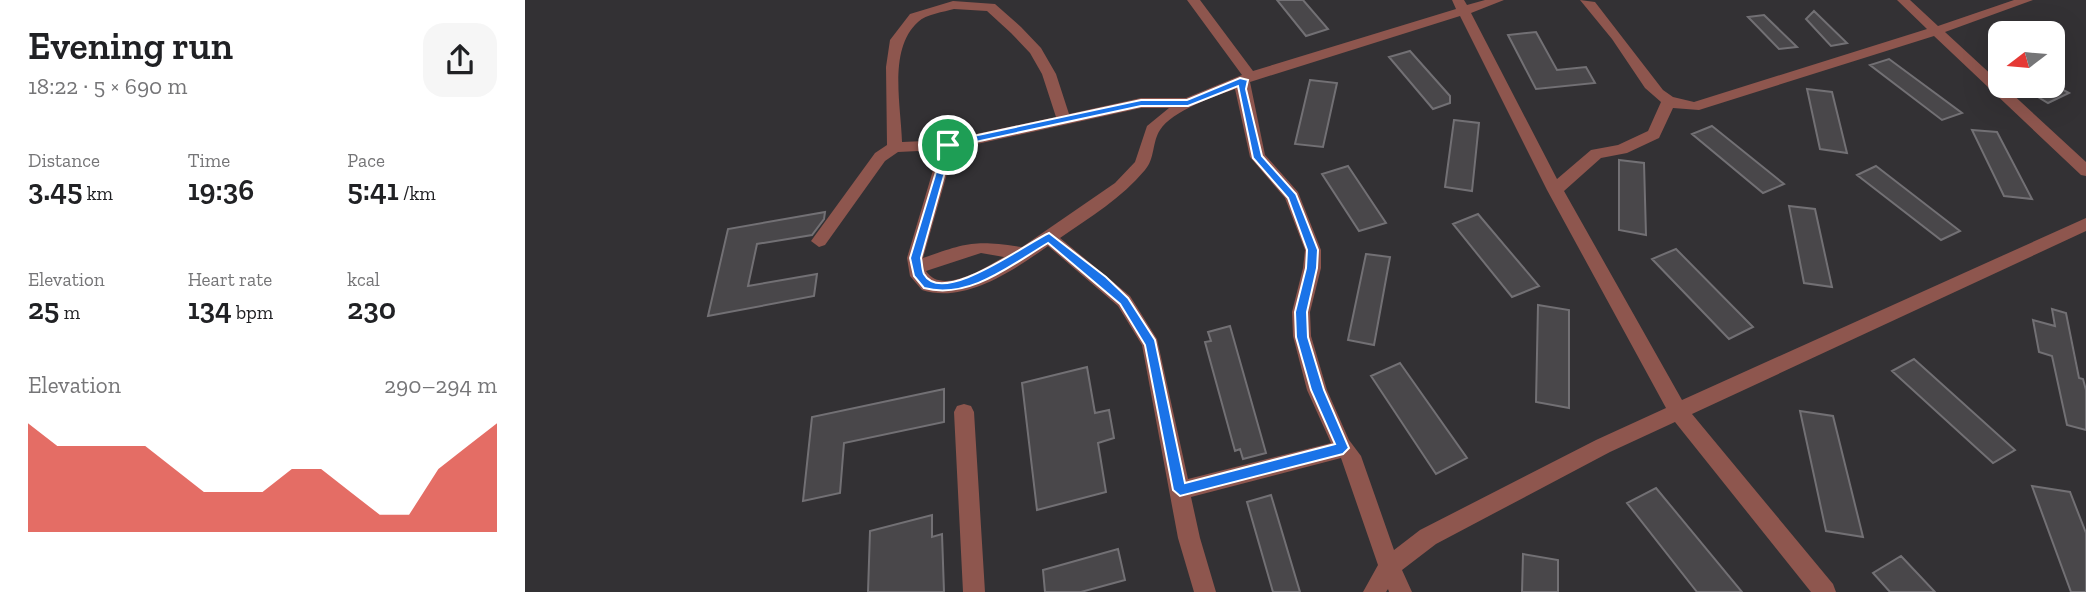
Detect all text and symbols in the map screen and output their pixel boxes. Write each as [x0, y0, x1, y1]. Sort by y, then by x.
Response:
north arrow [1988, 21, 2065, 98]
map controls [1988, 21, 2065, 98]
text: Evening run [28, 23, 233, 69]
button: share [423, 23, 497, 97]
text: 18:22 · 5 × 690 m [28, 72, 187, 100]
pin [918, 115, 978, 175]
icon: arrive [929, 126, 967, 164]
text: Distance [28, 149, 100, 172]
text: Time [188, 149, 230, 172]
text: Pace [347, 149, 385, 172]
text: 3.45 [28, 172, 82, 208]
text: 19:36 [188, 172, 254, 208]
text: 5:41 [347, 172, 399, 208]
text: km [82, 182, 113, 205]
text: /km [399, 182, 436, 205]
text: Elevation [28, 268, 105, 291]
text: Heart rate [188, 268, 272, 291]
text: kcal [347, 268, 380, 291]
text: 25 [28, 291, 59, 327]
text: 134 [188, 291, 232, 327]
text: 230 [347, 291, 396, 327]
text: m [59, 301, 80, 324]
text: bpm [232, 301, 273, 324]
text: Elevation [28, 371, 121, 399]
text: 290–294 m [384, 371, 497, 399]

